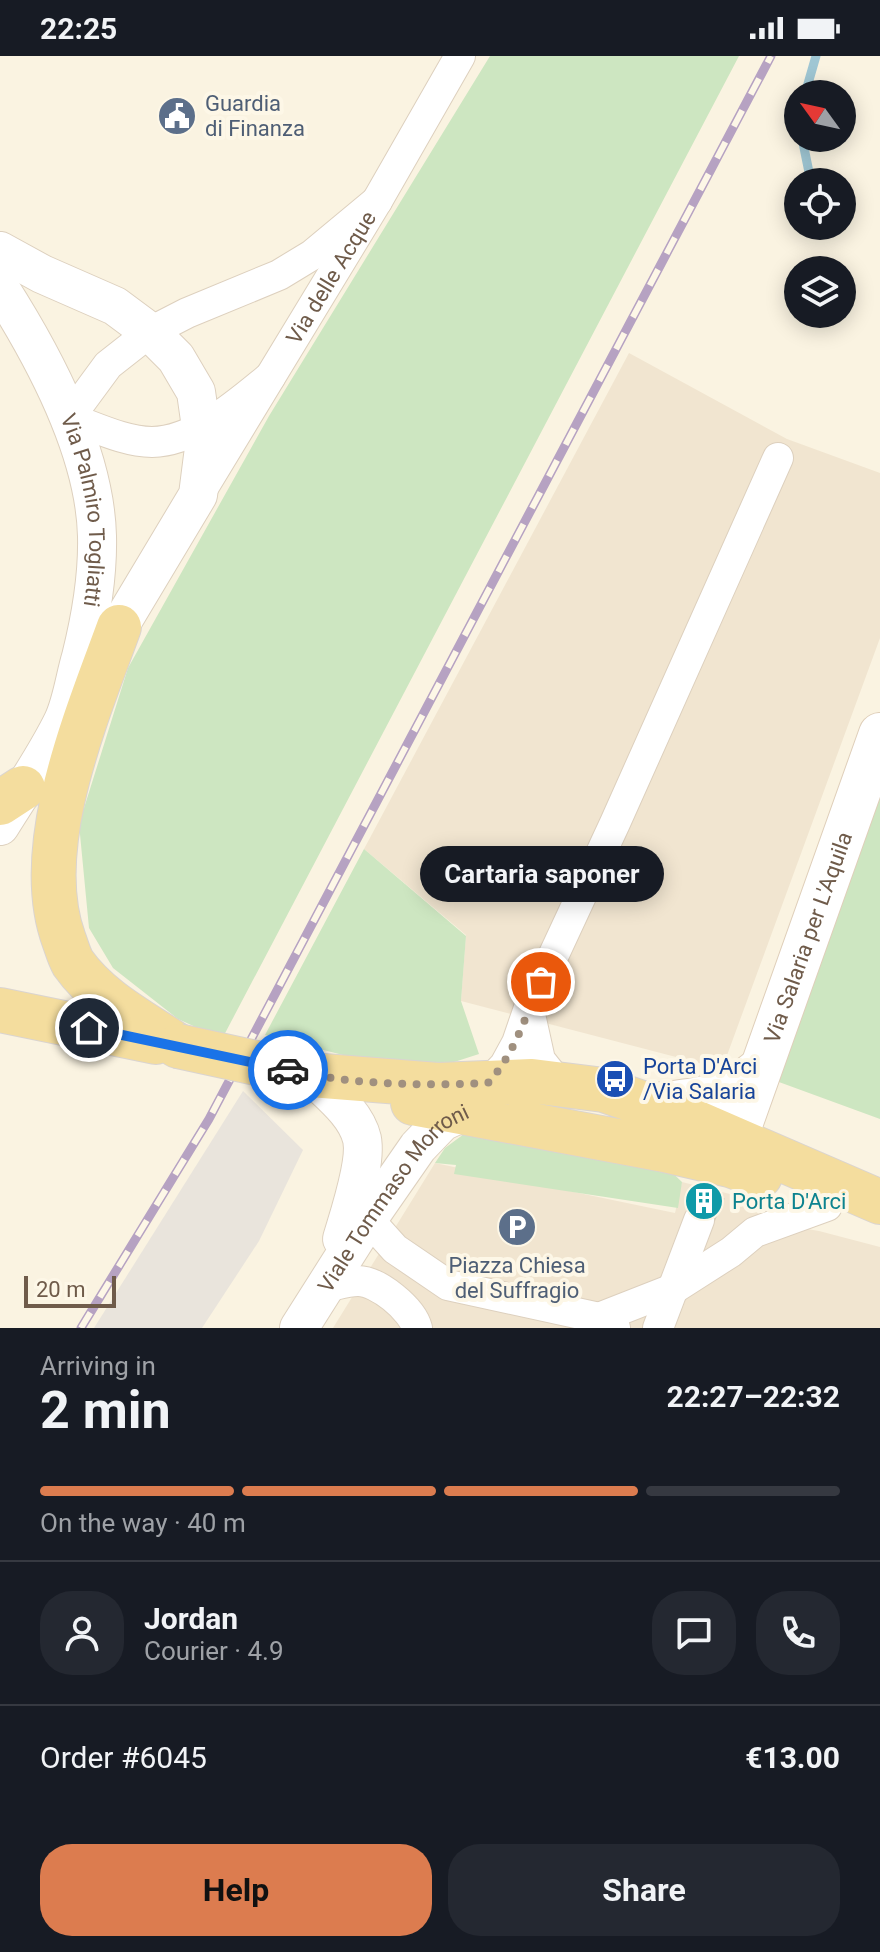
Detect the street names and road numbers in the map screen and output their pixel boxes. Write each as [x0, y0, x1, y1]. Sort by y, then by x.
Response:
street label: Via delle Acque [281, 207, 381, 349]
street label: Via Palmiro Togliatti [56, 410, 109, 609]
street label: Via Salaria per L'Aquila [759, 829, 857, 1047]
street label: Viale Tommaso Morroni [313, 1099, 473, 1297]

